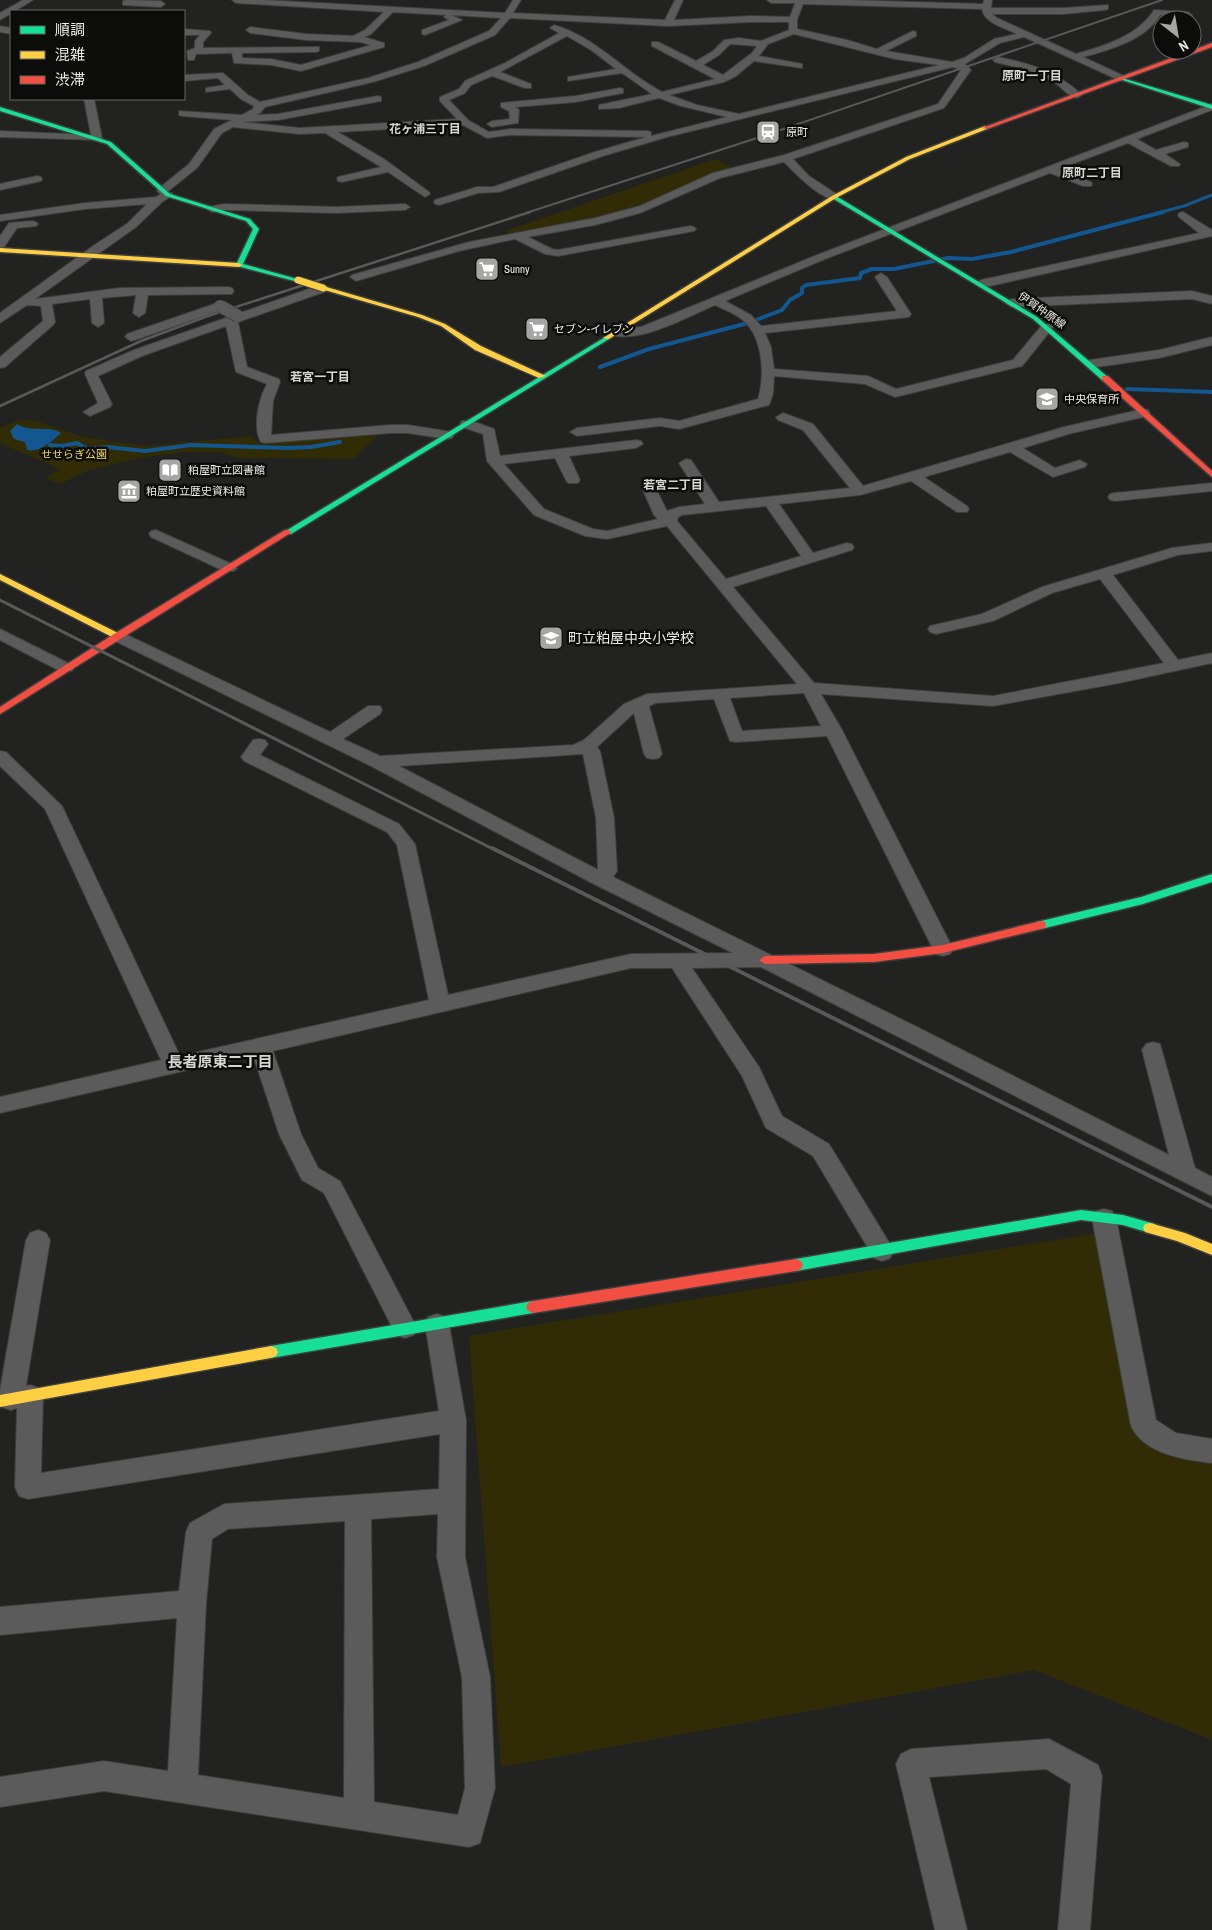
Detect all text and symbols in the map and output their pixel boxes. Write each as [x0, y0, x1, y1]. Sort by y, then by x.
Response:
legend [10, 10, 185, 100]
north arrow [1152, 10, 1202, 60]
text: 順調 [55, 19, 85, 40]
text: N [1176, 36, 1192, 56]
text: 混雑 [55, 44, 85, 65]
district label: 原町一丁目 [1002, 68, 1062, 84]
text: 渋滞 [55, 69, 85, 90]
station icon: 原町 [755, 119, 781, 145]
district label: 花ヶ浦三丁目 [389, 121, 461, 137]
place label: 原町 [786, 125, 808, 139]
district label: 原町二丁目 [1062, 165, 1122, 181]
supermarket icon: Sunny [474, 256, 500, 282]
place label: Sunny [504, 262, 530, 276]
street label: 伊賀仲原線 [1015, 288, 1069, 332]
supermarket icon: セブン-イレブン [524, 316, 550, 342]
place label: セブン-イレブン [554, 322, 634, 336]
district label: 若宮一丁目 [290, 369, 350, 385]
school or university icon: 中央保育所 [1034, 386, 1060, 412]
place label: 中央保育所 [1064, 392, 1120, 406]
park label: せせらぎ公園 [41, 447, 107, 461]
library icon: 粕屋町立図書館 [157, 457, 183, 483]
place label: 粕屋町立図書館 [188, 463, 265, 477]
district label: 若宮二丁目 [643, 477, 703, 493]
museum icon: 粕屋町立歴史資料館 [116, 478, 142, 504]
place label: 粕屋町立歴史資料館 [146, 484, 245, 498]
school or university icon: 町立粕屋中央小学校 [538, 625, 564, 651]
place label: 町立粕屋中央小学校 [568, 629, 694, 647]
district label: 長者原東二丁目 [167, 1051, 273, 1072]

